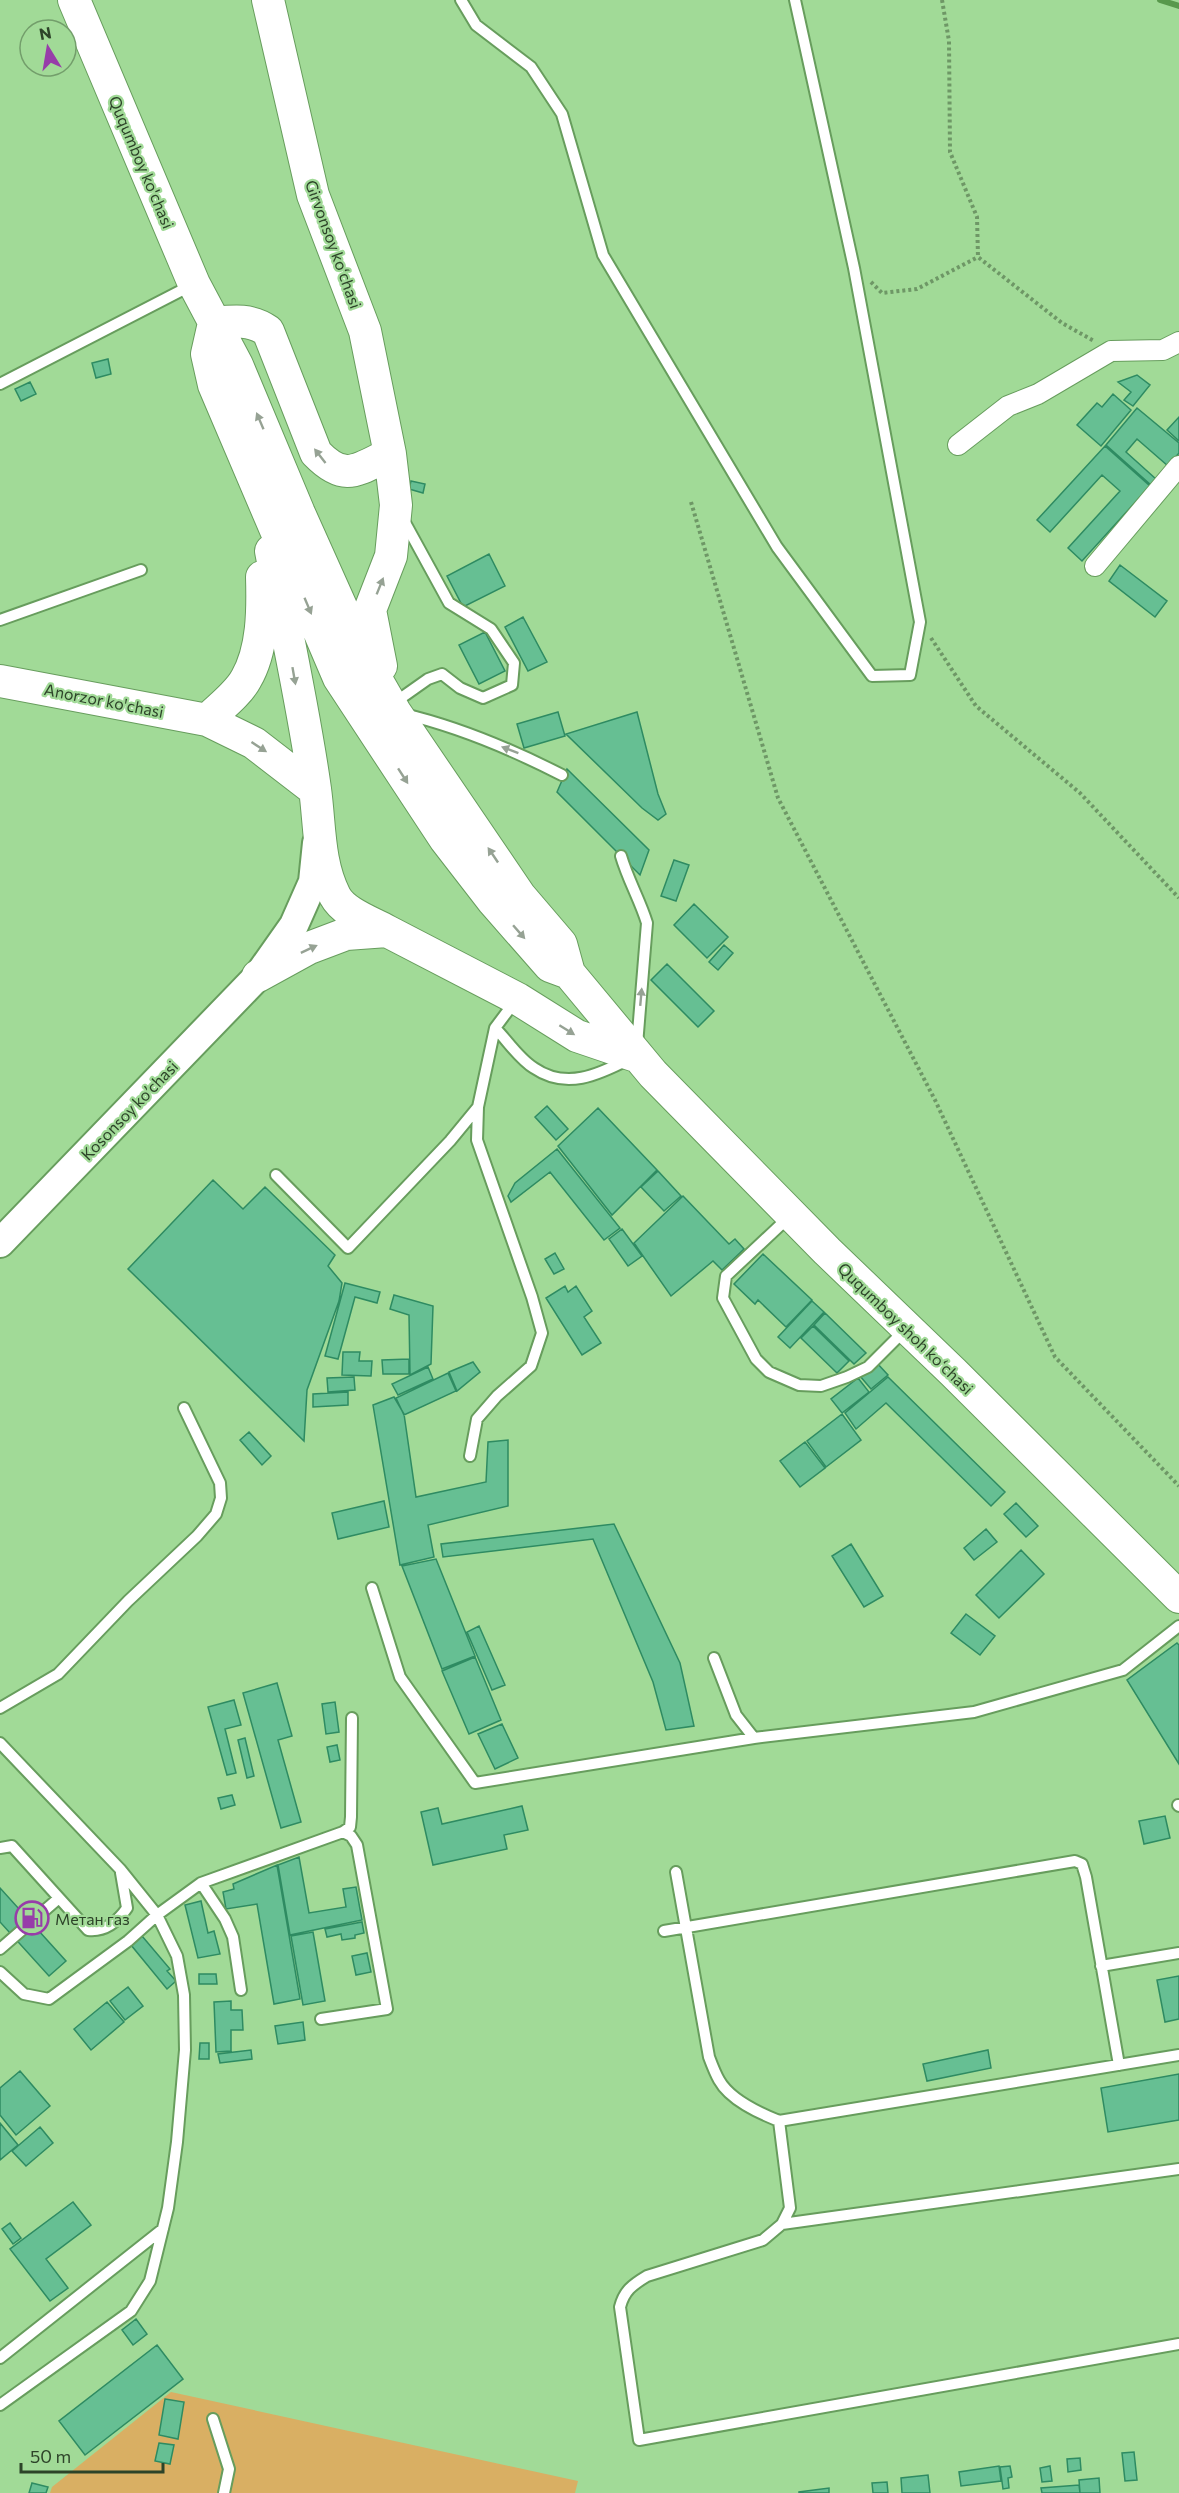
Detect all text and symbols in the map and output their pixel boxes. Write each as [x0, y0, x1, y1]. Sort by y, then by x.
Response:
north arrow [18, 18, 78, 78]
text: N [37, 22, 53, 43]
street label: Ququmboy ko'chasi [105, 93, 179, 231]
street label: Girvonsoy koʻchasi [302, 177, 366, 311]
one-way arrow [255, 411, 265, 429]
one-way arrow [314, 448, 327, 464]
one-way arrow [375, 576, 385, 594]
one-way arrow [303, 598, 313, 616]
one-way arrow [290, 667, 299, 686]
street label: Anorzor ko'chasi [43, 679, 165, 721]
one-way arrow [251, 741, 267, 752]
one-way arrow [500, 745, 518, 755]
one-way arrow [397, 767, 409, 783]
one-way arrow [487, 847, 498, 864]
one-way arrow [512, 925, 526, 940]
one-way arrow [300, 944, 318, 954]
one-way arrow [636, 988, 646, 1007]
one-way arrow [559, 1024, 575, 1035]
street label: Kosonsoy ko’chasi [77, 1056, 181, 1164]
street label: Ququmboy shoh koʻchasi [834, 1258, 978, 1398]
fuel station icon: Метан газ [14, 1900, 50, 1936]
place label: Метан газ [55, 1909, 130, 1928]
scale bar [21, 2436, 164, 2474]
text: 50 m [30, 2445, 71, 2467]

